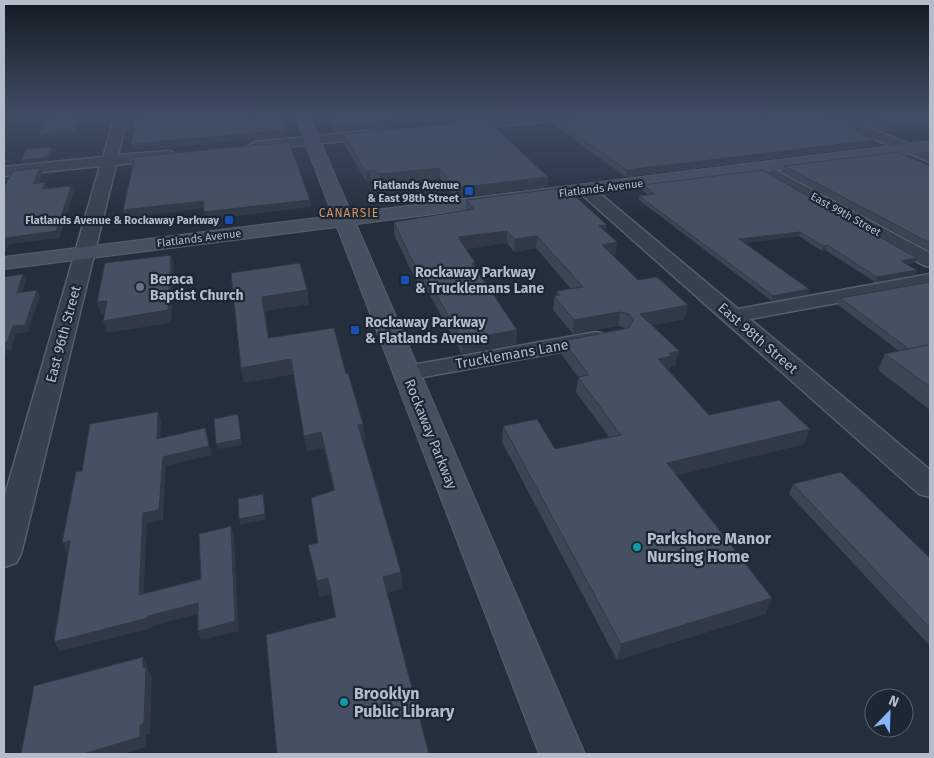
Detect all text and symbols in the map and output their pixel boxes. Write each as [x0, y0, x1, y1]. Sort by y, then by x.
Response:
street label: Flatlands Avenue [558, 177, 644, 200]
place label: Flatlands Avenue & East 98th Street [368, 179, 460, 205]
marker: Flatlands Avenue & East 98th Street [463, 185, 475, 197]
street label: East 99th Street [808, 190, 883, 239]
district label: CANARSIE [319, 206, 379, 220]
place label: Flatlands Avenue & Rockaway Parkway [25, 214, 219, 227]
marker: Flatlands Avenue & Rockaway Parkway [223, 214, 235, 226]
street label: Flatlands Avenue [156, 227, 242, 250]
place label: Rockaway Parkway & Trucklemans Lane [415, 264, 544, 297]
place label: Beraca Baptist Church [150, 271, 243, 304]
marker: Rockaway Parkway & Trucklemans Lane [399, 274, 411, 286]
marker: Beraca Baptist Church [134, 281, 146, 293]
street label: East 96th Street [42, 283, 85, 385]
street label: East 98th Street [714, 299, 802, 378]
place label: Rockaway Parkway & Flatlands Avenue [365, 314, 488, 347]
marker: Rockaway Parkway & Flatlands Avenue [349, 324, 361, 336]
street label: Trucklemans Lane [454, 336, 570, 373]
street label: Rockaway Parkway [401, 377, 460, 492]
place label: Parkshore Manor Nursing Home [647, 529, 771, 566]
marker: Parkshore Manor Nursing Home [631, 541, 643, 553]
place label: Brooklyn Public Library [354, 684, 455, 721]
north arrow [864, 688, 914, 738]
text: N [886, 692, 901, 711]
marker: Brooklyn Public Library [338, 696, 350, 708]

